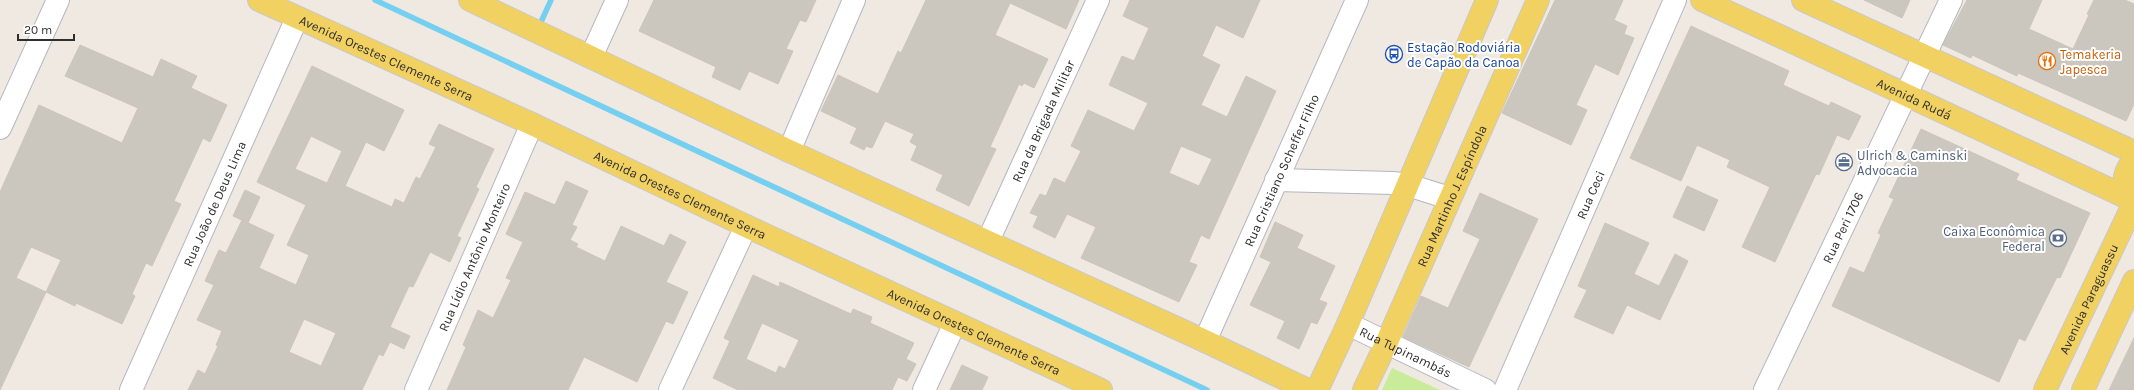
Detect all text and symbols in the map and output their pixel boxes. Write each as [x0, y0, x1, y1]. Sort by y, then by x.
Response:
street label: Avenida Orestes Clemente Serra [297, 12, 475, 104]
scale bar [18, 16, 74, 42]
text: 20 m [24, 23, 52, 37]
place label: Estação Rodoviária de Capão da Canoa [1407, 40, 1520, 70]
bus stop icon: Estação Rodoviária de Capão da Canoa [1384, 44, 1404, 64]
place label: Temakeria Japesca [2060, 47, 2121, 77]
restaurant icon: Temakeria Japesca [2037, 51, 2057, 71]
street label: Rua da Brigada Militar [1009, 58, 1078, 184]
street label: Avenida Rudá [1874, 75, 1954, 123]
street label: Rua Cristiano Scheffer Filho [1241, 92, 1322, 249]
street label: Rua Martinho J. Espíndola [1414, 123, 1490, 269]
street label: Rua João de Deus Lima [180, 139, 249, 269]
street label: Avenida Orestes Clemente Serra [591, 148, 769, 242]
place label: Ulrich & Caminski Advocacia [1857, 148, 1967, 178]
office icon: Ulrich & Caminski Advocacia [1834, 152, 1854, 172]
street label: Rua Ceci [1573, 168, 1608, 221]
street label: Rua Lídio Antônio Monteiro [435, 181, 513, 334]
street label: Rua Peri 1706 [1820, 190, 1866, 266]
place label: Caixa Econômica Federal [1943, 224, 2045, 254]
bank icon: Caixa Econômica Federal [2048, 228, 2068, 248]
street label: Avenida Paraguassu [2056, 241, 2121, 357]
street label: Avenida Orestes Clemente Serra [885, 285, 1063, 378]
street label: Rua Tupinambás [1357, 324, 1454, 381]

